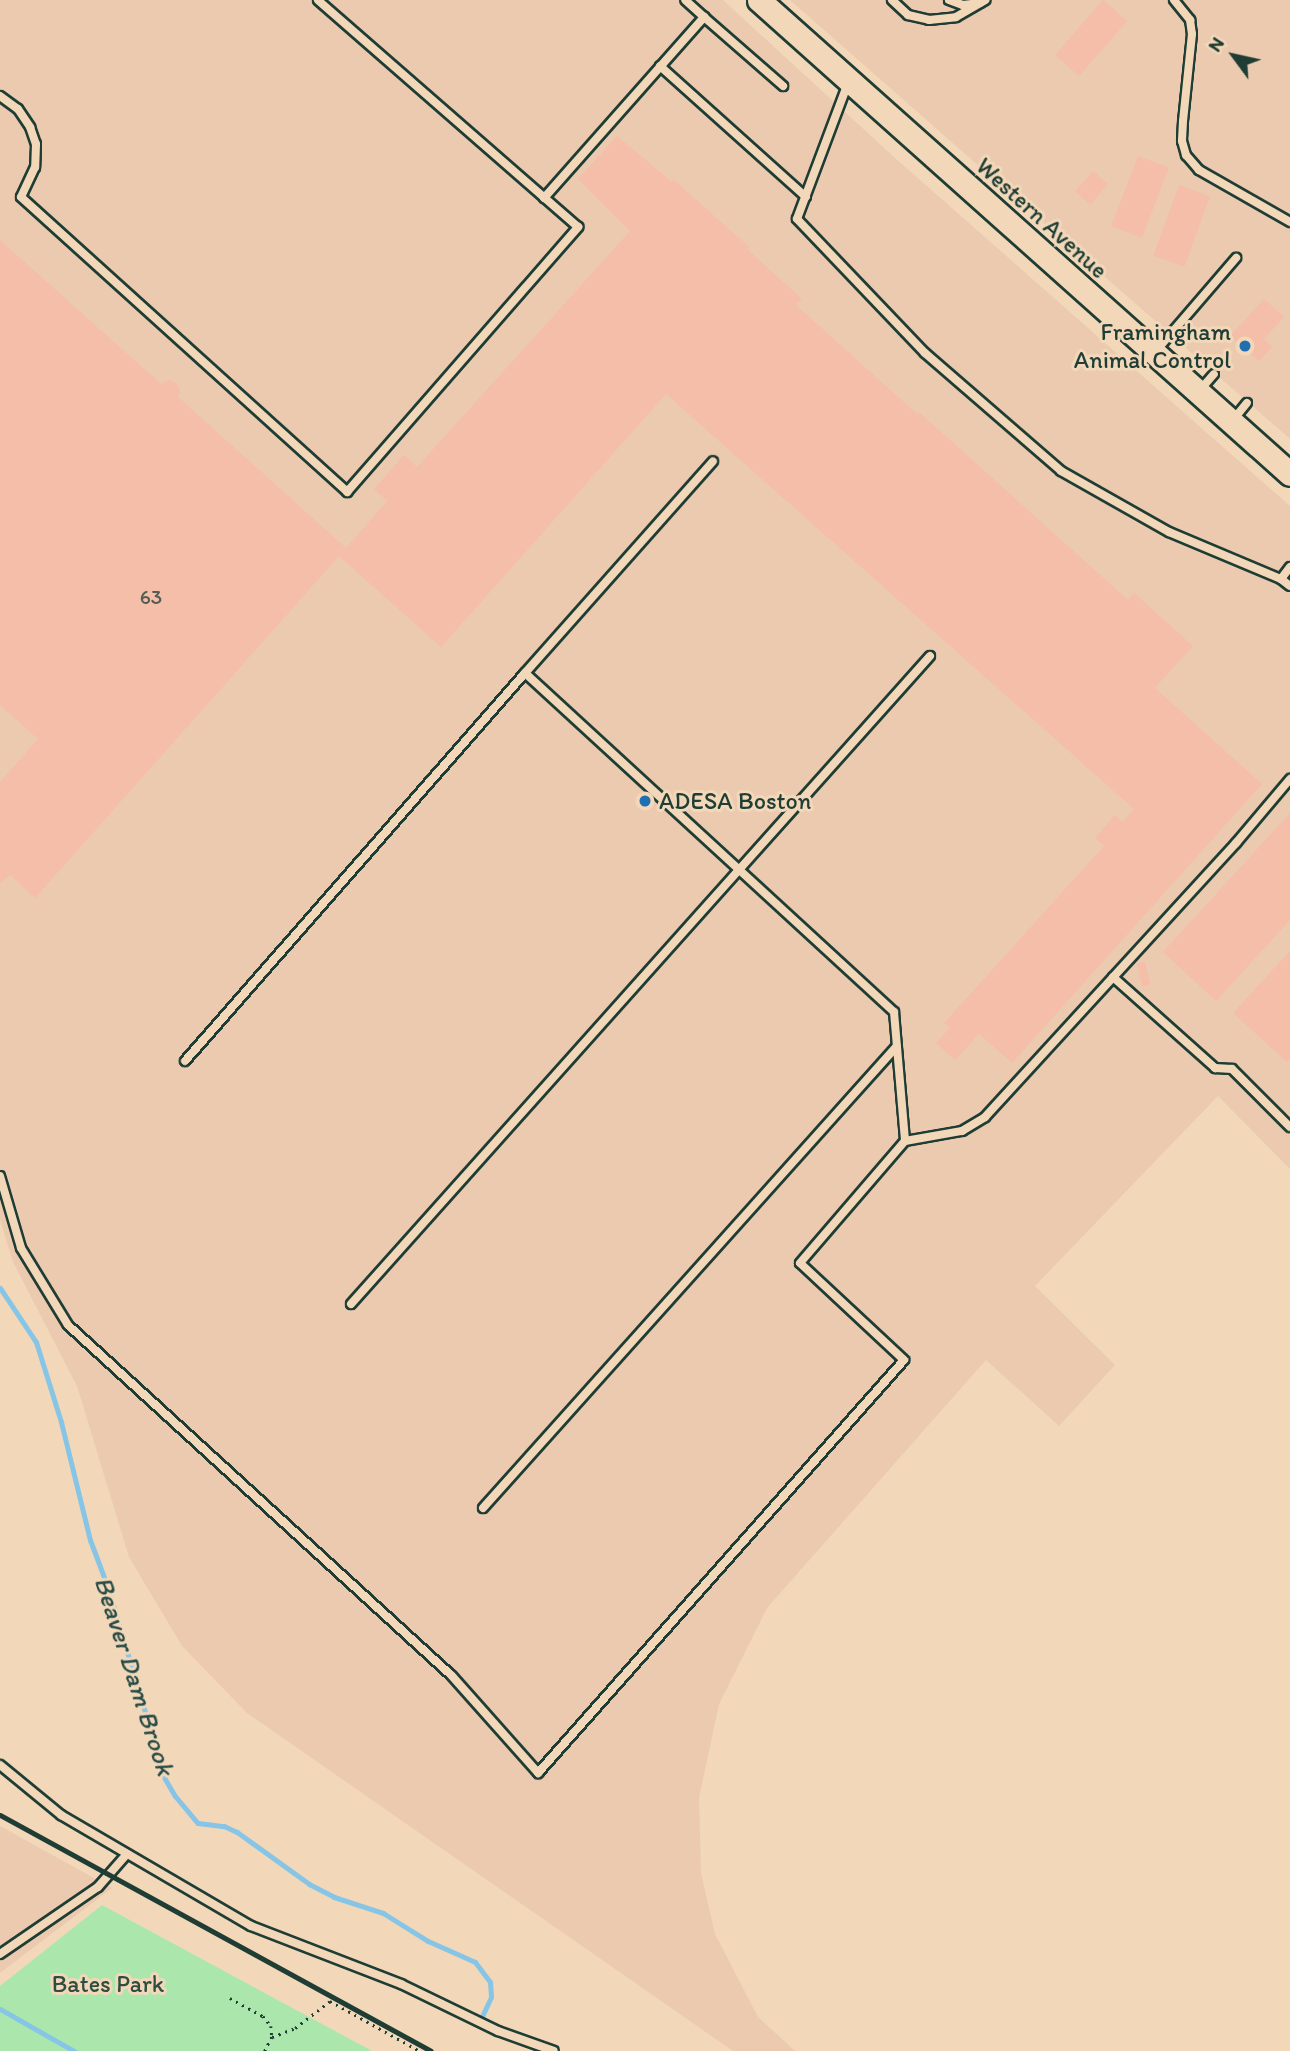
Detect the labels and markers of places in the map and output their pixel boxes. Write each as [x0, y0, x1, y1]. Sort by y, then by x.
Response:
place label: Framingham Animal Control [1074, 318, 1231, 374]
marker: Framingham Animal Control [1237, 338, 1253, 354]
place label: ADESA Boston [659, 787, 811, 815]
marker: ADESA Boston [637, 793, 653, 809]

